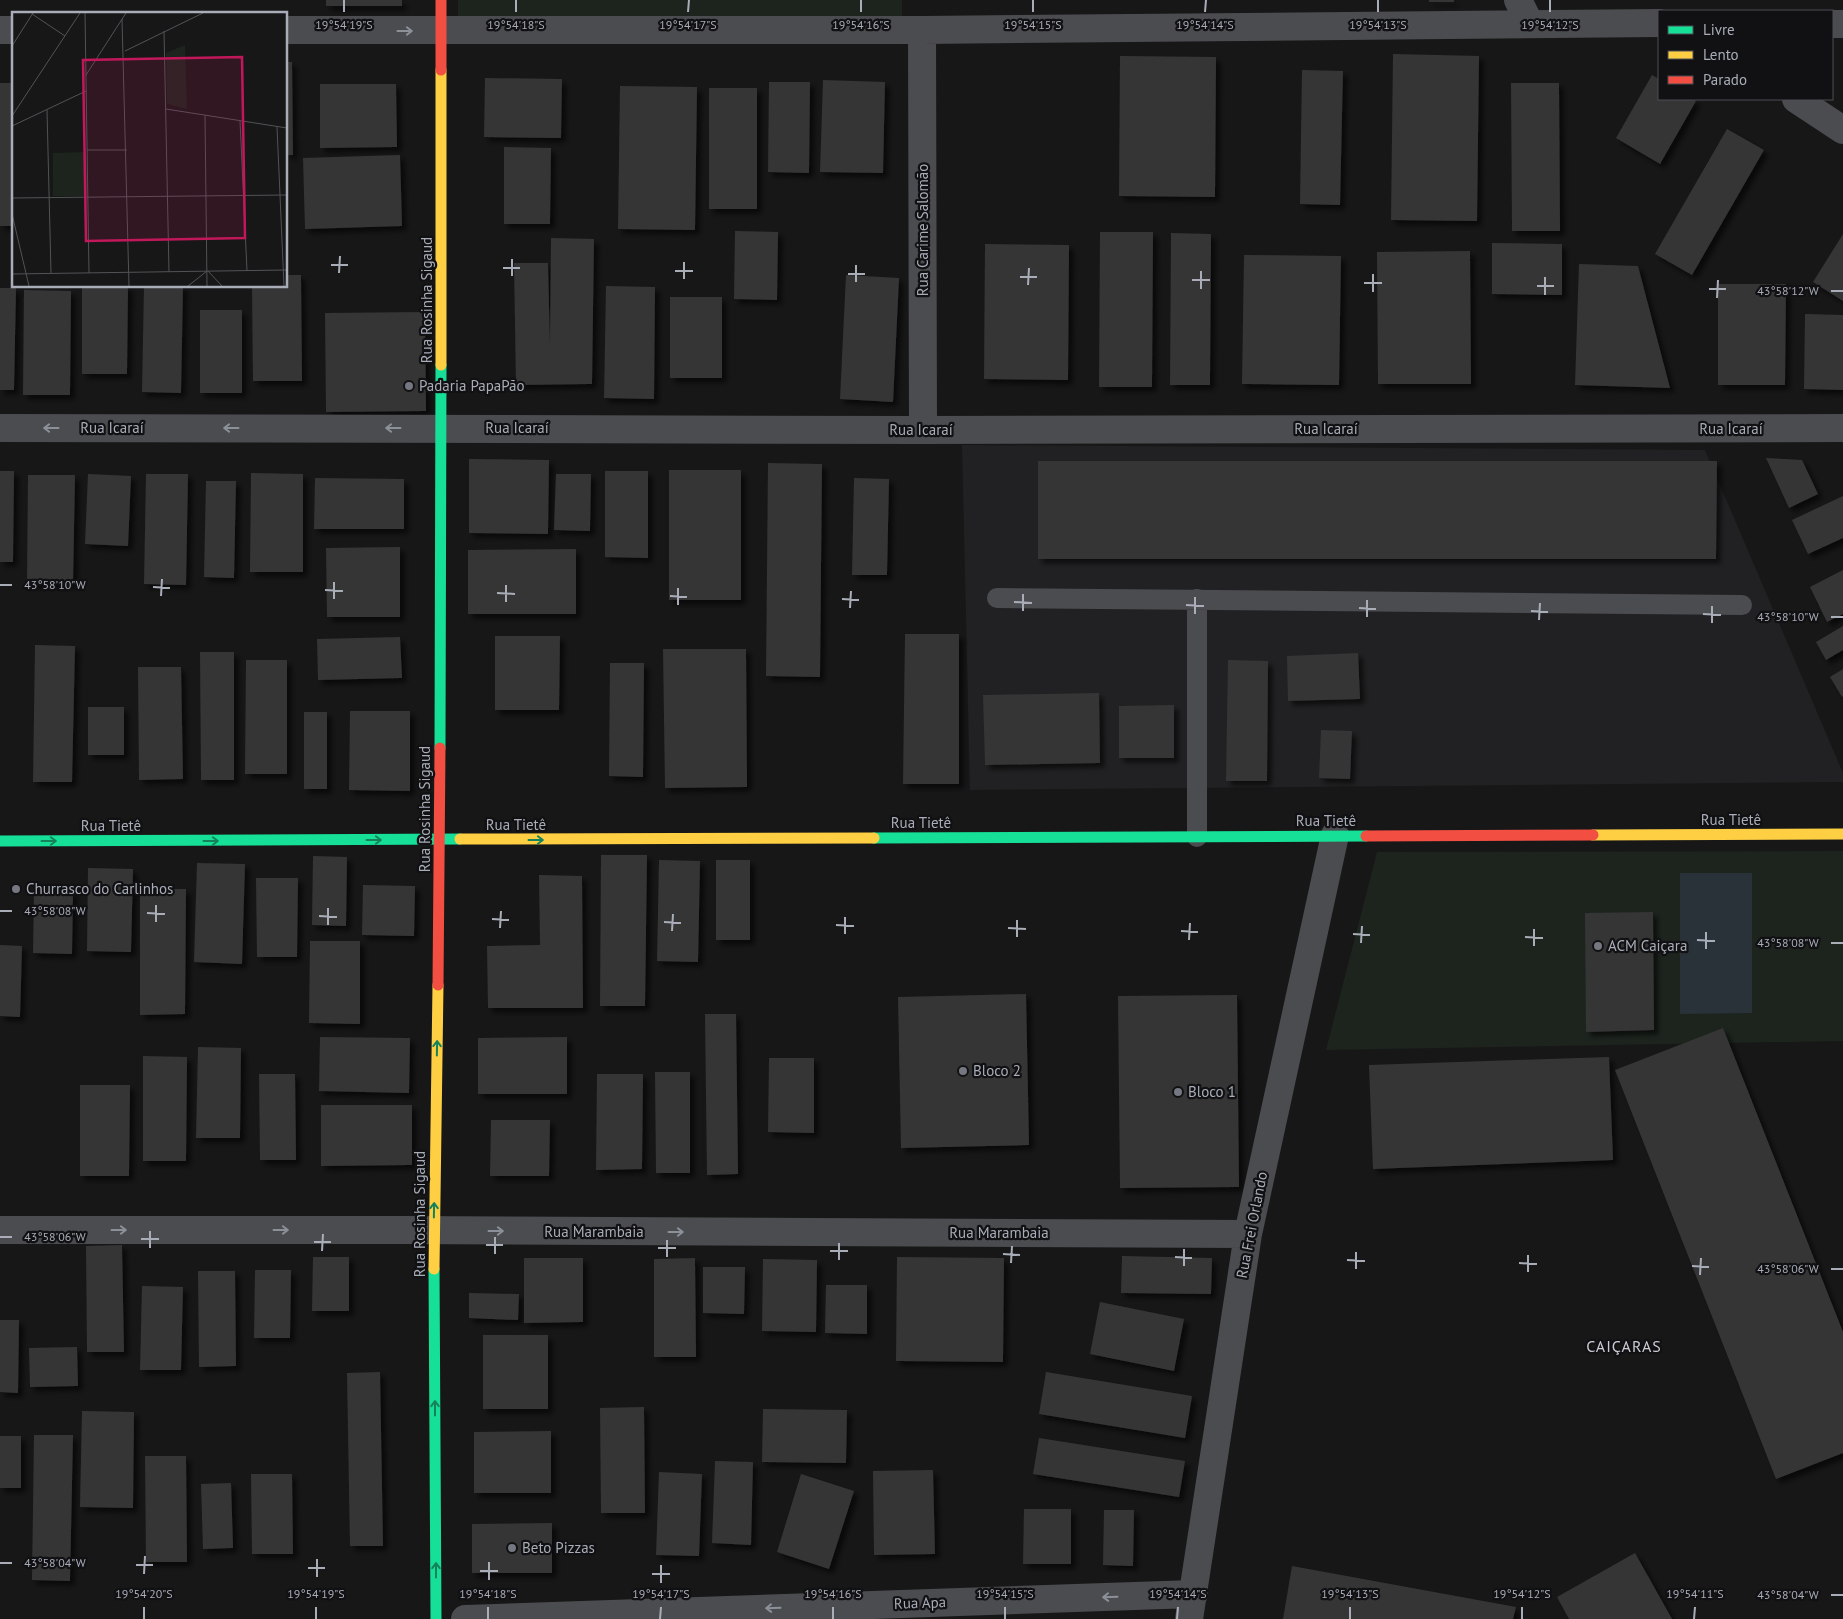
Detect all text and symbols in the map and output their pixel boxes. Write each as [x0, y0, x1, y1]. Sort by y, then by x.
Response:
legend [1658, 10, 1833, 100]
inset map [12, 12, 288, 288]
text: 19°54'19"S [315, 17, 373, 32]
text: 19°54'18"S [487, 17, 545, 32]
text: 19°54'17"S [659, 17, 717, 32]
text: 19°54'16"S [832, 17, 890, 32]
text: 19°54'15"S [1004, 17, 1062, 32]
text: 19°54'14"S [1176, 17, 1234, 32]
text: 19°54'13"S [1349, 17, 1407, 32]
text: 19°54'12"S [1521, 17, 1579, 32]
text: Livre [1703, 20, 1735, 39]
one-way arrow [396, 26, 413, 36]
text: Lento [1703, 45, 1739, 64]
text: Parado [1703, 70, 1747, 89]
street label: Rua Carime Salomão [913, 164, 932, 296]
street label: Rua Rosinha Sigaud [417, 237, 436, 363]
text: 43°58'12"W [1757, 283, 1819, 298]
place label: Padaria PapaPão [419, 376, 525, 395]
marker: Padaria PapaPão [403, 380, 415, 392]
street label: Rua Icaraí [80, 418, 144, 437]
street label: Rua Icaraí [485, 418, 549, 437]
street label: Rua Icaraí [1294, 419, 1358, 438]
street label: Rua Icaraí [1699, 419, 1763, 438]
street label: Rua Icaraí [889, 420, 953, 439]
one-way arrow [43, 423, 59, 433]
one-way arrow [223, 423, 239, 433]
one-way arrow [385, 423, 402, 433]
text: 43°58'10"W [24, 577, 86, 592]
text: 43°58'10"W [1757, 609, 1819, 624]
street label: Rua Rosinha Sigaud [415, 746, 434, 872]
street label: Rua Tietê [1701, 810, 1761, 829]
street label: Rua Tietê [1296, 811, 1356, 830]
street label: Rua Tietê [891, 813, 951, 832]
street label: Rua Tietê [486, 815, 546, 834]
street label: Rua Tietê [81, 816, 141, 835]
one-way arrow [528, 835, 544, 845]
one-way arrow [40, 836, 56, 846]
one-way arrow [202, 836, 219, 846]
one-way arrow [365, 836, 381, 845]
place label: Churrasco do Carlinhos [26, 879, 173, 898]
marker: Churrasco do Carlinhos [10, 883, 22, 895]
text: 43°58'08"W [24, 903, 86, 918]
text: 43°58'08"W [1757, 935, 1819, 950]
place label: ACM Caiçara [1608, 936, 1687, 955]
marker: ACM Caiçara [1592, 940, 1604, 952]
one-way arrow [432, 1040, 442, 1056]
place label: Bloco 2 [973, 1061, 1021, 1080]
marker: Bloco 2 [957, 1065, 969, 1077]
place label: Bloco 1 [1188, 1082, 1236, 1101]
marker: Bloco 1 [1172, 1086, 1184, 1098]
street label: Rua Rosinha Sigaud [410, 1151, 429, 1277]
street label: Rua Frei Orlando [1232, 1170, 1271, 1280]
one-way arrow [430, 1203, 439, 1219]
street label: Rua Marambaia [544, 1222, 644, 1241]
street label: Rua Marambaia [949, 1223, 1049, 1242]
one-way arrow [110, 1225, 126, 1235]
one-way arrow [272, 1225, 289, 1235]
one-way arrow [488, 1226, 504, 1236]
one-way arrow [668, 1227, 684, 1237]
text: 43°58'06"W [24, 1229, 86, 1244]
text: 43°58'06"W [1757, 1261, 1819, 1276]
district label: CAIÇARAS [1586, 1336, 1662, 1356]
one-way arrow [430, 1400, 440, 1416]
place label: Beto Pizzas [522, 1538, 595, 1557]
marker: Beto Pizzas [506, 1542, 518, 1554]
text: 43°58'04"W [24, 1555, 86, 1570]
one-way arrow [431, 1563, 441, 1579]
text: 19°54'20"S [115, 1586, 173, 1601]
text: 19°54'19"S [287, 1586, 345, 1601]
text: 19°54'18"S [459, 1586, 517, 1601]
text: 19°54'17"S [632, 1586, 690, 1601]
text: 19°54'16"S [804, 1586, 862, 1601]
text: 19°54'15"S [976, 1586, 1034, 1601]
text: 19°54'14"S [1149, 1586, 1207, 1601]
text: 19°54'13"S [1321, 1586, 1379, 1601]
text: 19°54'12"S [1493, 1586, 1551, 1601]
text: 19°54'11"S [1666, 1586, 1724, 1601]
text: 43°58'04"W [1757, 1587, 1819, 1602]
street label: Rua Apa [894, 1592, 946, 1613]
one-way arrow [1102, 1592, 1118, 1602]
one-way arrow [765, 1604, 781, 1613]

